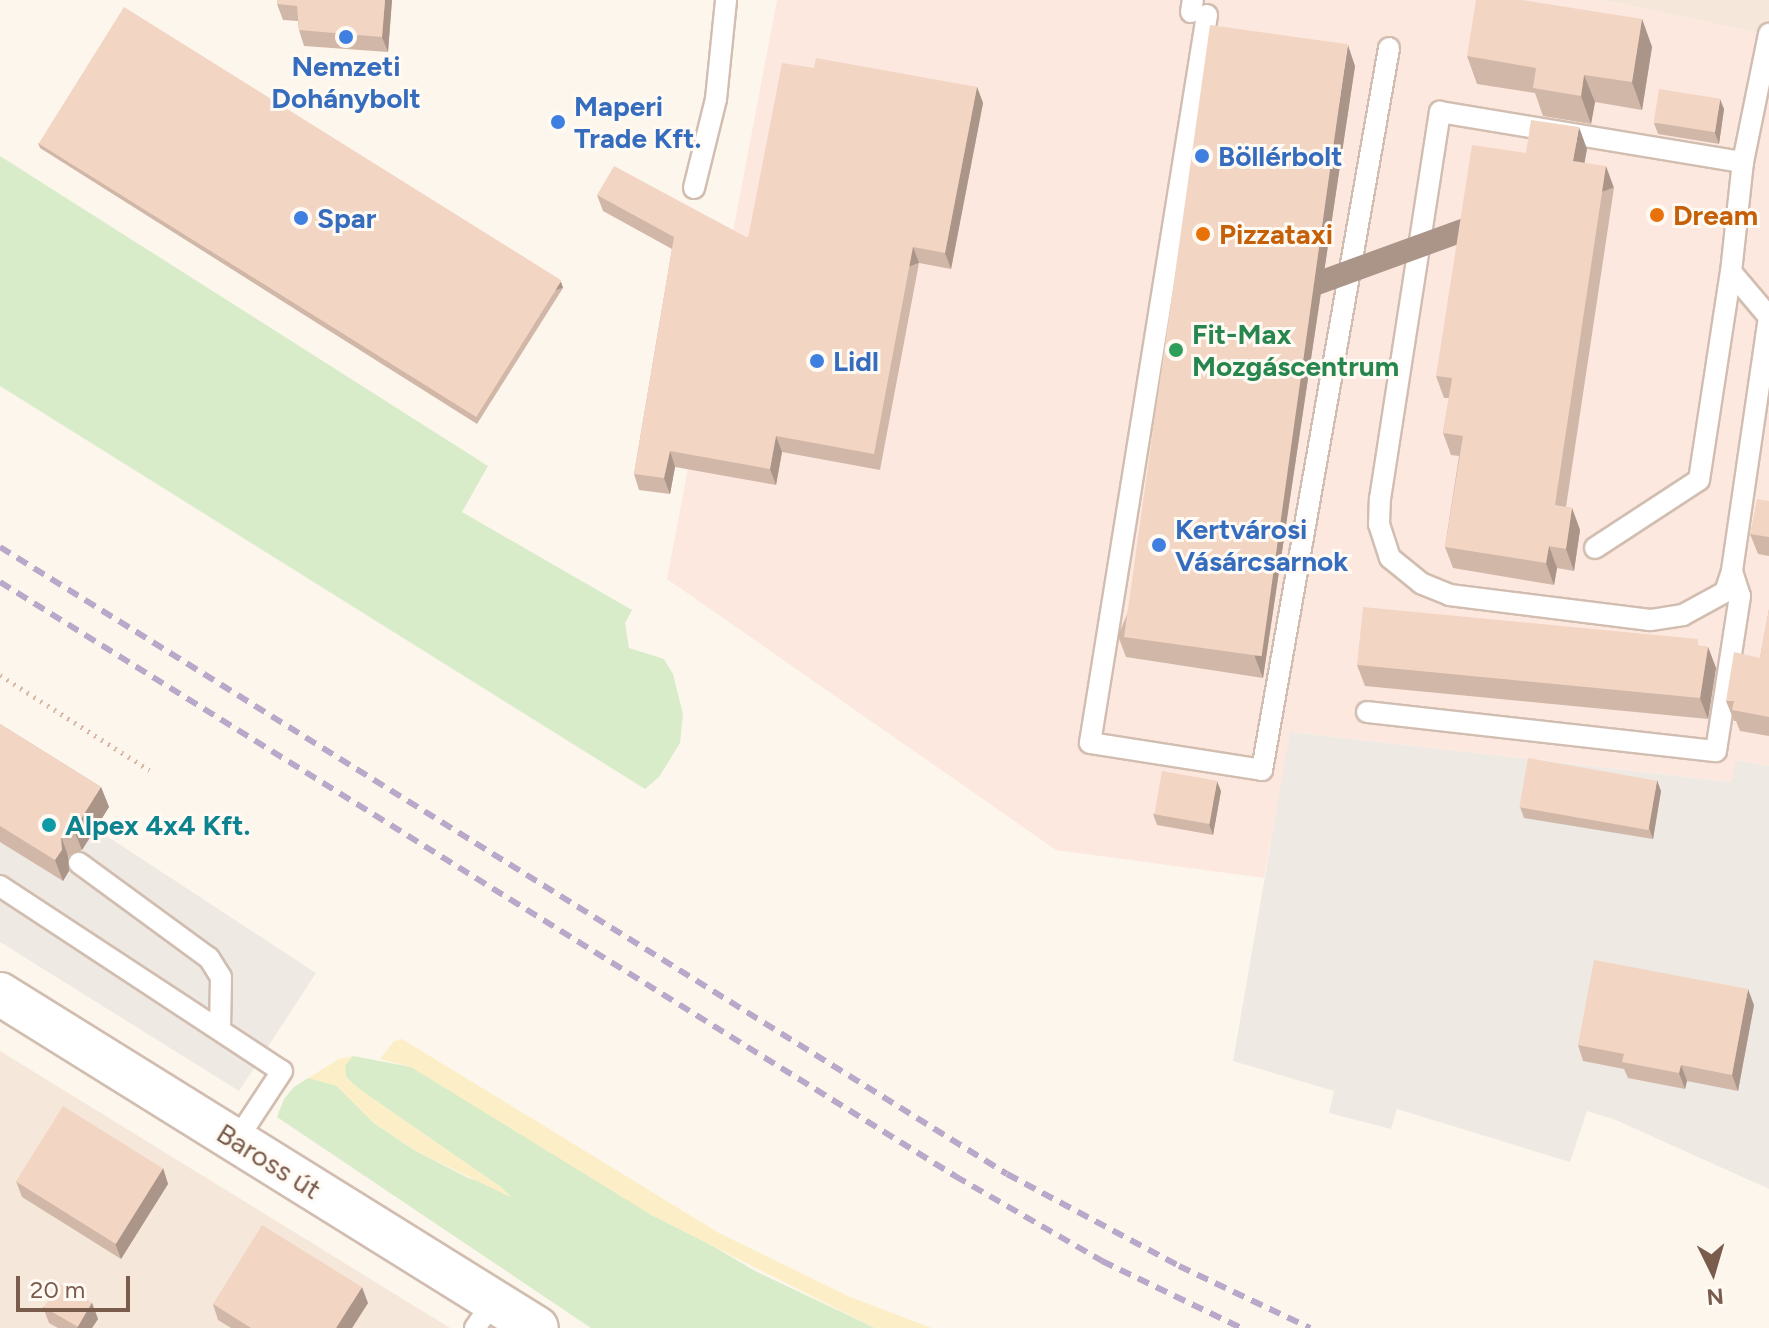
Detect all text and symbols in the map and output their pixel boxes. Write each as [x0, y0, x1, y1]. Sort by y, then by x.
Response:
marker: Nemzeti Dohánybolt [337, 28, 355, 46]
place label: Nemzeti Dohánybolt [271, 49, 421, 115]
place label: Maperi Trade Kft. [574, 89, 702, 155]
marker: Maperi Trade Kft. [549, 113, 567, 131]
place label: Böllérbolt [1218, 139, 1342, 173]
marker: Böllérbolt [1193, 147, 1211, 165]
place label: Dream [1673, 198, 1758, 232]
place label: Spar [317, 201, 376, 235]
marker: Dream [1648, 206, 1666, 224]
marker: Spar [292, 209, 310, 227]
place label: Pizzataxi [1219, 217, 1333, 251]
marker: Pizzataxi [1194, 225, 1212, 243]
place label: Fit-Max Mozgáscentrum [1192, 317, 1399, 383]
marker: Fit-Max Mozgáscentrum [1167, 341, 1185, 359]
place label: Lidl [833, 344, 879, 378]
marker: Lidl [808, 352, 826, 370]
place label: Kertvárosi Vásárcsarnok [1175, 512, 1348, 578]
marker: Kertvárosi Vásárcsarnok [1150, 536, 1168, 554]
place label: Alpex 4x4 Kft. [65, 808, 250, 842]
marker: Alpex 4x4 Kft. [40, 816, 58, 834]
street label: Baross út [211, 1116, 327, 1206]
north arrow [1673, 1232, 1753, 1312]
scale bar [20, 1260, 134, 1310]
text: 20 m [30, 1275, 85, 1304]
text: N [1705, 1282, 1725, 1311]

